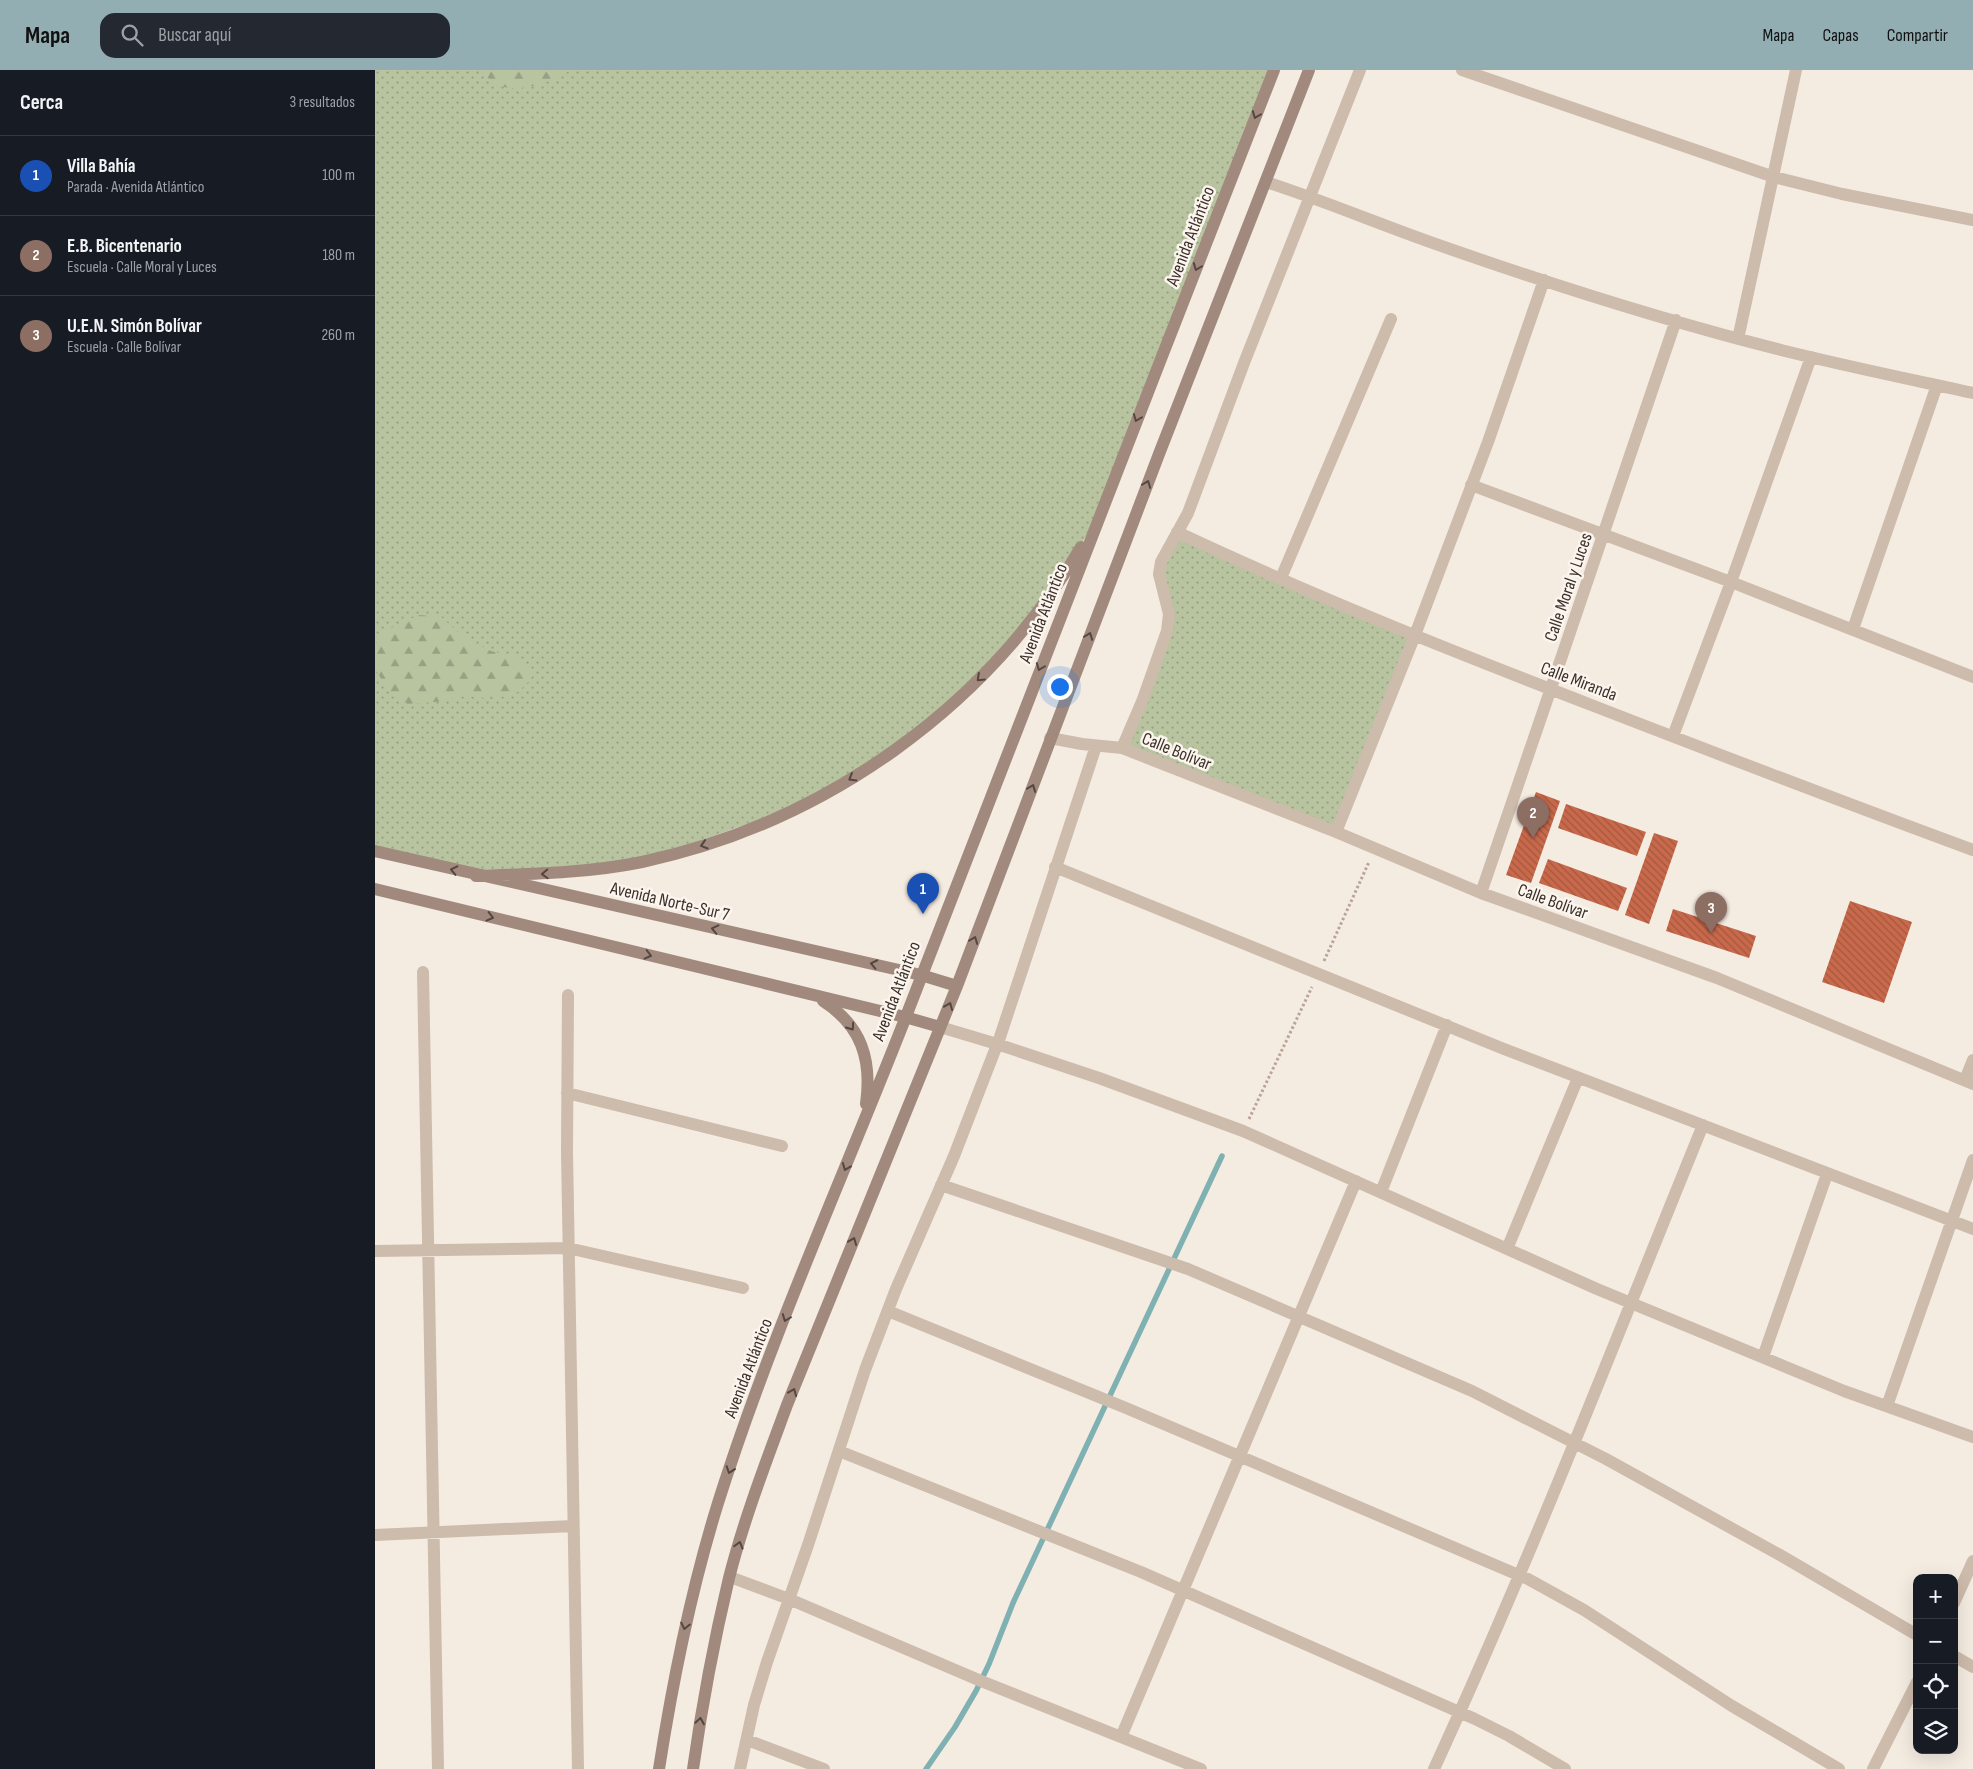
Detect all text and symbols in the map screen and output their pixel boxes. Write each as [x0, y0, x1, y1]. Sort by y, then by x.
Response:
search box [100, 13, 450, 58]
text: Mapa [25, 21, 70, 50]
icon: search [118, 21, 146, 49]
text: Buscar aquí [158, 24, 231, 47]
text: Mapa [1762, 25, 1794, 46]
text: Capas [1822, 25, 1859, 46]
text: Compartir [1887, 25, 1948, 46]
text: Cerca [20, 90, 63, 115]
text: 3 resultados [290, 93, 355, 112]
one-way arrow [1252, 111, 1262, 119]
text: Villa Bahía [67, 155, 136, 178]
text: 1 [33, 166, 39, 185]
text: 100 m [322, 166, 355, 185]
text: Parada · Avenida Atlántico [67, 178, 204, 197]
street label: Avenida Atlántico [1162, 184, 1219, 290]
text: E.B. Bicentenario [67, 235, 182, 258]
text: 2 [32, 246, 40, 265]
text: 180 m [322, 246, 355, 265]
text: Escuela · Calle Moral y Luces [67, 258, 217, 277]
one-way arrow [1192, 262, 1203, 271]
text: U.E.N. Simón Bolívar [67, 315, 202, 338]
text: 3 [32, 326, 40, 345]
text: 260 m [321, 326, 355, 345]
text: Escuela · Calle Bolívar [67, 338, 181, 357]
one-way arrow [1133, 413, 1144, 422]
one-way arrow [1141, 480, 1152, 489]
street label: Calle Moral y Luces [1540, 530, 1597, 644]
street label: Avenida Atlántico [1015, 561, 1072, 667]
one-way arrow [1083, 632, 1093, 641]
street label: Calle Miranda [1538, 657, 1620, 706]
one-way arrow [1036, 662, 1047, 671]
one-way arrow [976, 672, 985, 681]
your location [1047, 674, 1073, 700]
street label: Calle Bolívar [1139, 728, 1215, 775]
one-way arrow [849, 772, 858, 782]
one-way arrow [1025, 784, 1036, 793]
pin: 2 [1517, 797, 1549, 838]
one-way arrow [701, 839, 709, 849]
one-way arrow [450, 865, 458, 876]
one-way arrow [541, 868, 549, 879]
pin: 1 [907, 873, 939, 914]
street label: Avenida Norte-Sur 7 [607, 877, 732, 926]
street label: Calle Bolívar [1515, 879, 1591, 924]
pin: 3 [1695, 892, 1727, 933]
one-way arrow [486, 911, 494, 921]
one-way arrow [711, 924, 719, 935]
one-way arrow [968, 936, 978, 945]
street label: Avenida Atlántico [868, 939, 925, 1045]
one-way arrow [644, 949, 653, 960]
one-way arrow [869, 959, 878, 970]
one-way arrow [943, 1003, 953, 1011]
one-way arrow [845, 1021, 854, 1031]
one-way arrow [841, 1162, 851, 1170]
one-way arrow [847, 1237, 858, 1246]
one-way arrow [782, 1313, 792, 1321]
street label: Avenida Atlántico [720, 1316, 777, 1422]
one-way arrow [786, 1388, 797, 1397]
one-way arrow [725, 1465, 735, 1474]
one-way arrow [733, 1541, 743, 1550]
map controls [1913, 1574, 1958, 1754]
button: + [1913, 1574, 1958, 1619]
button: − [1913, 1619, 1958, 1664]
one-way arrow [680, 1622, 691, 1631]
button: locate [1913, 1664, 1958, 1709]
button: layers [1913, 1709, 1958, 1754]
one-way arrow [695, 1716, 705, 1725]

